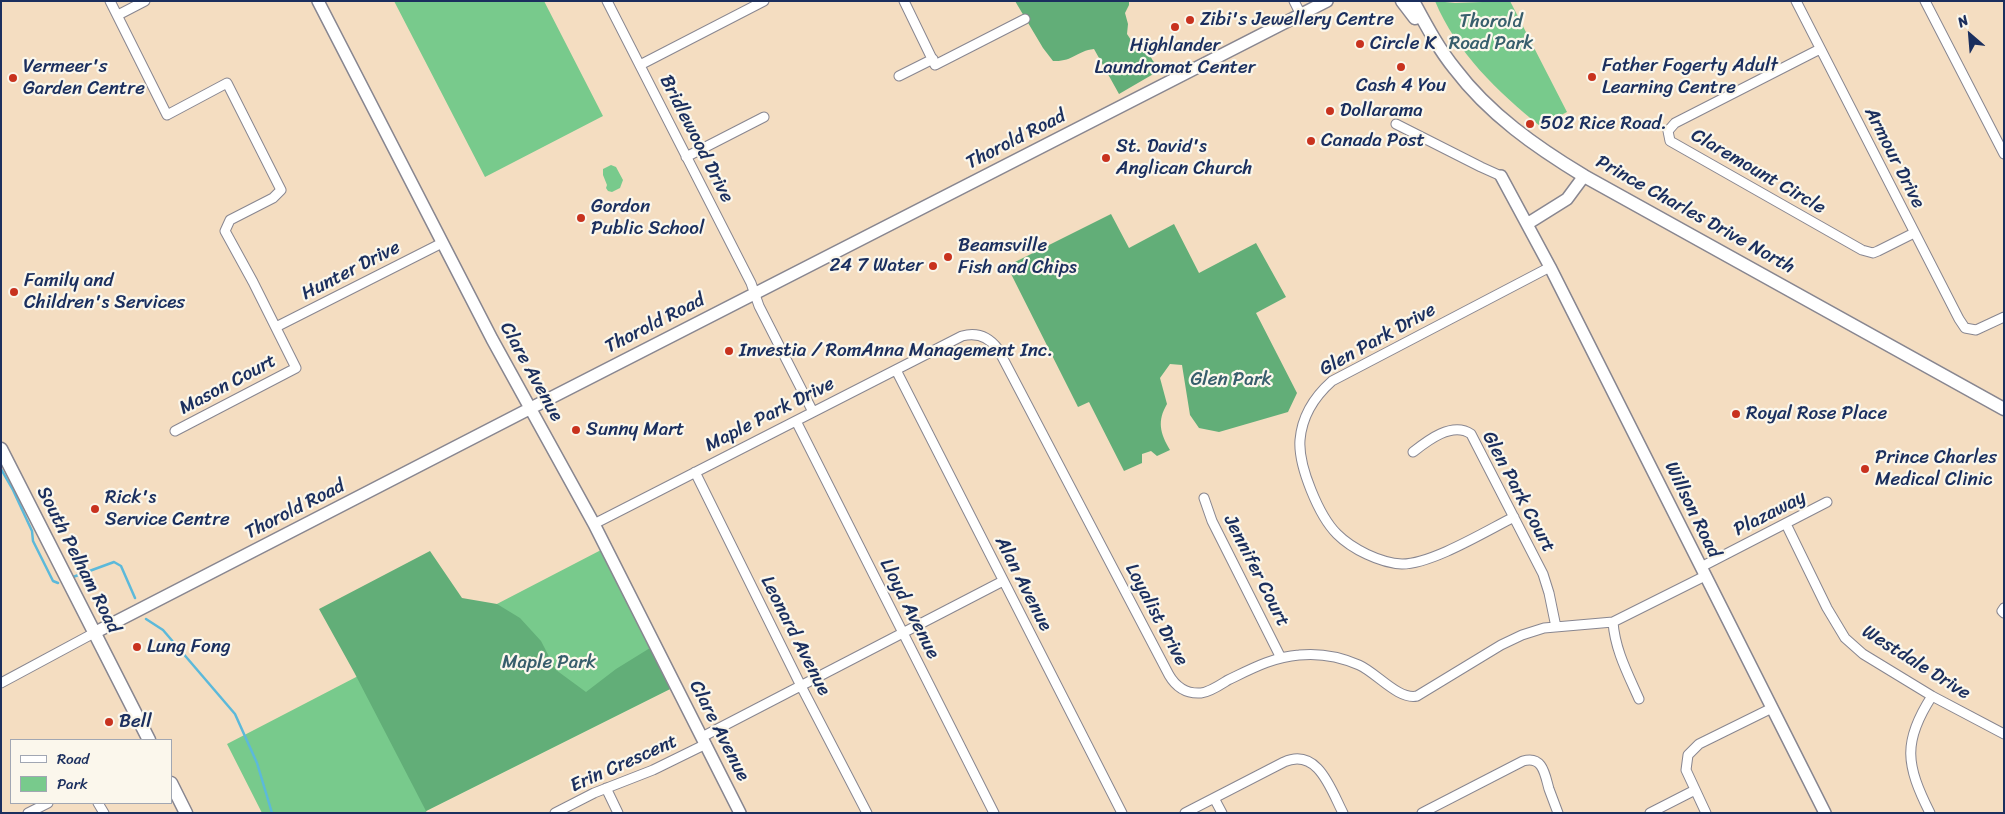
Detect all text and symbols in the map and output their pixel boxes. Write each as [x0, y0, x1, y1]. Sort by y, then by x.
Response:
text: N [1953, 8, 1973, 35]
place label: Zibi's Jewellery Centre [1200, 9, 1394, 31]
north arrow [1945, 10, 1995, 60]
park label: Thorold Road Park [1449, 11, 1533, 55]
marker: Zibi's Jewellery Centre [1184, 14, 1196, 26]
marker: Highlander Laundromat Center [1169, 21, 1181, 33]
place label: Circle K [1370, 33, 1436, 55]
place label: Highlander Laundromat Center [1094, 35, 1256, 79]
marker: Circle K [1354, 38, 1366, 50]
place label: Father Fogerty Adult Learning Centre [1602, 55, 1778, 99]
place label: Vermeer's Garden Centre [23, 56, 145, 100]
marker: Cash 4 You [1395, 61, 1407, 73]
street label: Bridlewood Drive [654, 71, 738, 207]
marker: Father Fogerty Adult Learning Centre [1586, 71, 1598, 83]
marker: Vermeer's Garden Centre [7, 72, 19, 84]
place label: Cash 4 You [1356, 75, 1446, 97]
place label: Dollarama [1340, 100, 1423, 122]
street label: Armour Drive [1859, 104, 1929, 212]
street label: Thorold Road [962, 105, 1070, 175]
marker: Dollarama [1324, 105, 1336, 117]
place label: 502 Rice Road. [1540, 113, 1667, 135]
marker: 502 Rice Road. [1524, 118, 1536, 130]
street label: Claremount Circle [1687, 124, 1829, 220]
place label: Canada Post [1321, 130, 1425, 152]
marker: Canada Post [1305, 135, 1317, 147]
place label: St. David's Anglican Church [1116, 136, 1252, 180]
street label: Prince Charles Drive North [1592, 151, 1798, 279]
marker: St. David's Anglican Church [1100, 152, 1112, 164]
place label: Gordon Public School [591, 196, 704, 240]
marker: Gordon Public School [575, 212, 587, 224]
place label: Beamsville Fish and Chips [958, 235, 1077, 279]
street label: Hunter Drive [298, 236, 404, 306]
marker: Beamsville Fish and Chips [942, 251, 954, 263]
place label: 24 7 Water [829, 255, 923, 277]
marker: 24 7 Water [927, 260, 939, 272]
place label: Family and Children's Services [24, 270, 185, 314]
marker: Family and Children's Services [8, 286, 20, 298]
street label: Thorold Road [601, 289, 709, 359]
street label: Glen Park Drive [1316, 299, 1440, 381]
street label: Clare Avenue [494, 318, 568, 426]
place label: Investia / RomAnna Management Inc. [739, 340, 1053, 362]
marker: Investia / RomAnna Management Inc. [723, 345, 735, 357]
street label: Mason Court [176, 350, 280, 420]
park label: Glen Park [1190, 369, 1272, 391]
street label: Maple Park Drive [702, 373, 838, 457]
place label: Royal Rose Place [1746, 403, 1887, 425]
marker: Royal Rose Place [1730, 408, 1742, 420]
place label: Sunny Mart [586, 419, 684, 441]
marker: Sunny Mart [570, 424, 582, 436]
street label: Glen Park Court [1477, 428, 1559, 556]
place label: Prince Charles Medical Clinic [1875, 447, 1997, 491]
street label: Willson Road [1659, 458, 1725, 562]
marker: Prince Charles Medical Clinic [1859, 463, 1871, 475]
street label: Thorold Road [241, 475, 349, 545]
street label: South Pelham Road [31, 483, 125, 637]
street label: Plazaway [1730, 486, 1810, 542]
place label: Rick's Service Centre [105, 487, 230, 531]
marker: Rick's Service Centre [89, 503, 101, 515]
street label: Jennifer Court [1218, 511, 1294, 631]
street label: Alan Avenue [989, 533, 1057, 635]
street label: Lloyd Avenue [874, 555, 944, 663]
street label: Loyalist Drive [1120, 560, 1192, 670]
street label: Leonard Avenue [755, 572, 835, 700]
street label: Westdale Drive [1858, 621, 1974, 705]
place label: Lung Fong [147, 636, 231, 658]
marker: Lung Fong [131, 641, 143, 653]
park label: Maple Park [502, 652, 596, 674]
street label: Clare Avenue [684, 677, 754, 785]
place label: Bell [119, 711, 152, 733]
marker: Bell [103, 716, 115, 728]
street label: Erin Crescent [567, 730, 681, 798]
legend [10, 739, 172, 804]
text: Road [57, 746, 89, 772]
text: Park [57, 771, 88, 797]

